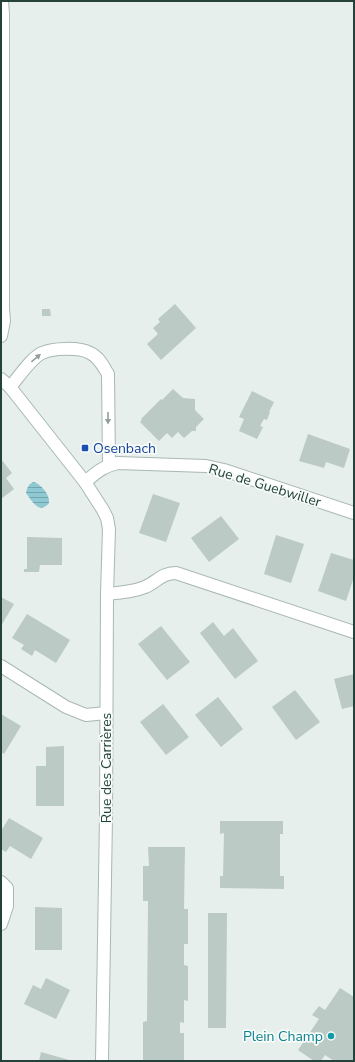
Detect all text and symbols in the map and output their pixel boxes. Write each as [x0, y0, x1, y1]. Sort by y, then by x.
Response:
one-way arrow [31, 353, 41, 362]
one-way arrow [105, 412, 111, 425]
place label: Osenbach [93, 439, 156, 458]
marker: Osenbach [80, 443, 90, 453]
street label: Rue de Guebwiller [206, 459, 323, 512]
street label: Rue des Carrières [97, 712, 116, 823]
place label: Plein Champ [243, 1027, 323, 1046]
marker: Plein Champ [326, 1031, 336, 1041]

